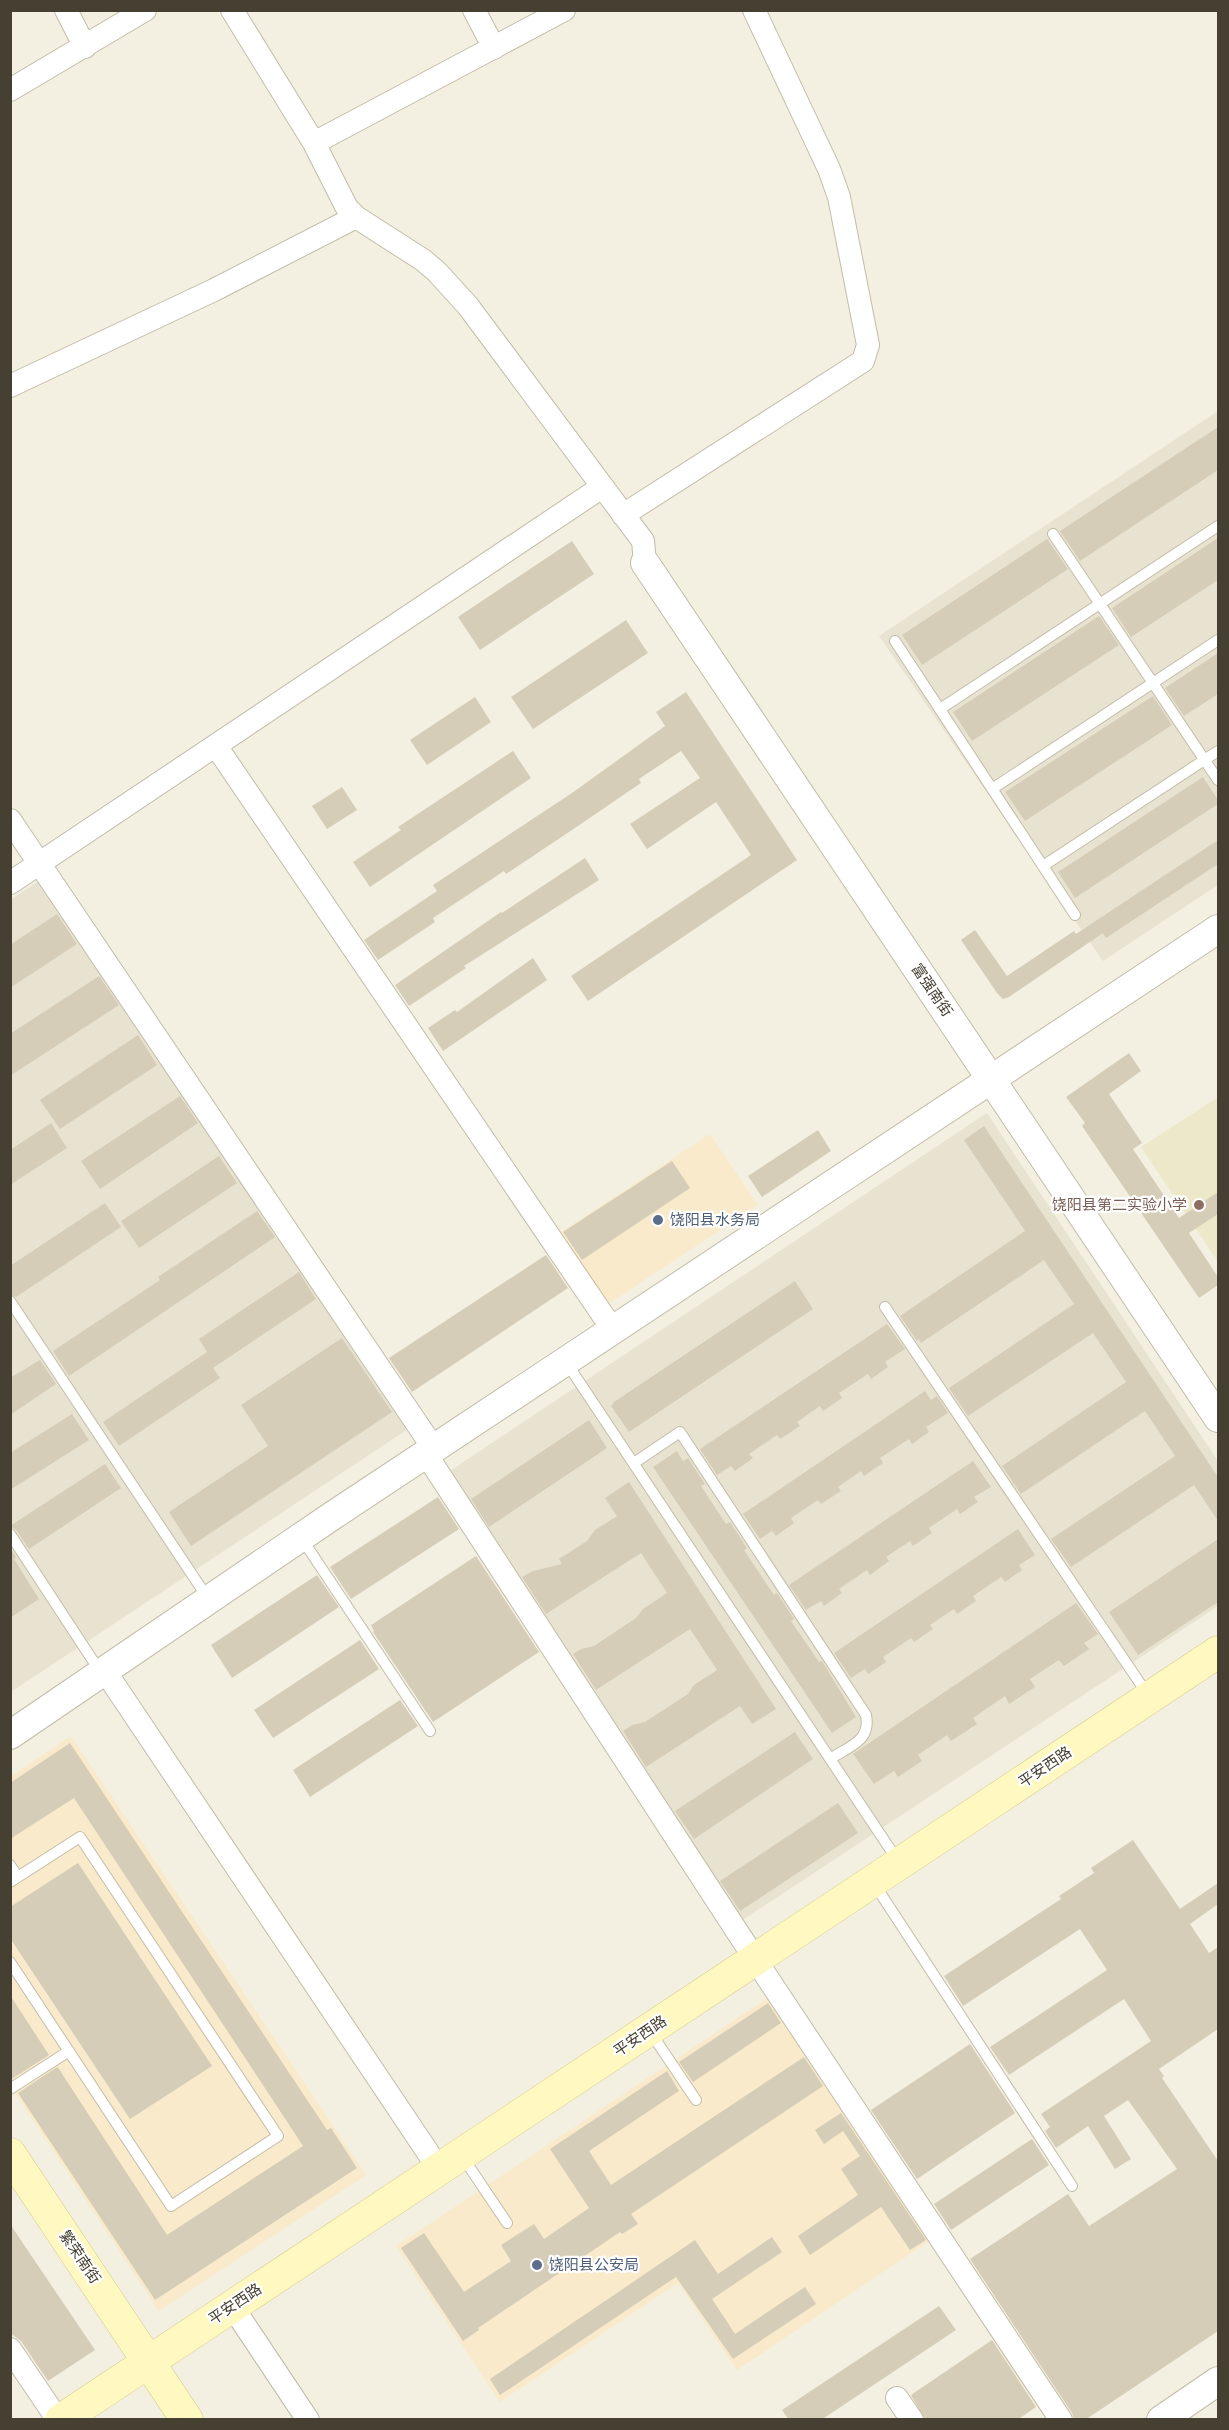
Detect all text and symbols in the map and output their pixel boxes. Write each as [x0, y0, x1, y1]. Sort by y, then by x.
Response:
street label: 富强南街 [908, 960, 957, 1020]
place label: 饶阳县第二实验小学 [1052, 1195, 1187, 1214]
marker: 饶阳县第二实验小学 [1192, 1198, 1206, 1212]
place label: 饶阳县水务局 [670, 1210, 760, 1229]
marker: 饶阳县水务局 [651, 1213, 665, 1227]
street label: 平安西路 [1015, 1742, 1075, 1791]
street label: 平安西路 [610, 2011, 670, 2060]
street label: 繁荣南街 [56, 2227, 105, 2287]
place label: 饶阳县公安局 [549, 2255, 639, 2274]
marker: 饶阳县公安局 [530, 2258, 544, 2272]
street label: 平安西路 [205, 2279, 265, 2328]

